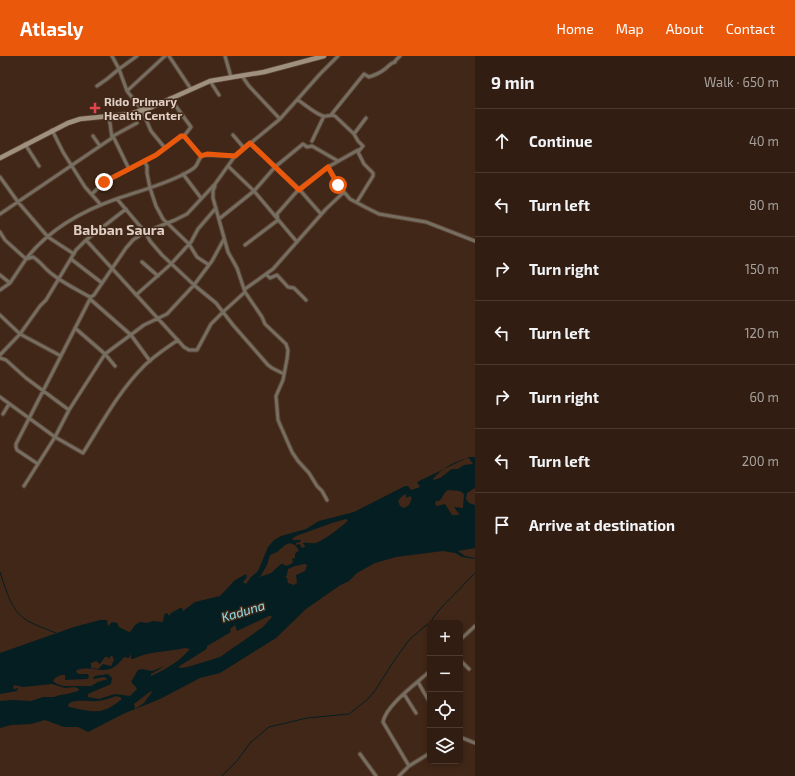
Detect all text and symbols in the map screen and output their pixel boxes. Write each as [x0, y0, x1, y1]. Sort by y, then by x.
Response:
text: Atlasly [20, 17, 84, 40]
text: Home [557, 20, 594, 37]
text: Map [616, 20, 644, 37]
text: About [666, 20, 704, 37]
text: Contact [726, 20, 775, 37]
text: 9 min [491, 72, 535, 92]
text: Walk · 650 m [704, 74, 779, 90]
place label: Rido Primary Health Center [104, 94, 182, 122]
marker: Rido Primary Health Center [89, 102, 101, 114]
icon: ahead [491, 130, 513, 152]
text: Continue [529, 132, 592, 150]
text: 40 m [749, 133, 779, 149]
route end [95, 173, 113, 191]
route start [329, 176, 347, 194]
icon: left [491, 194, 513, 216]
text: Turn left [529, 196, 590, 214]
text: 80 m [749, 197, 779, 213]
district label: Babban Saura [73, 221, 165, 238]
icon: right [491, 258, 513, 280]
text: Turn right [529, 260, 599, 278]
text: 150 m [745, 261, 779, 277]
icon: left [491, 322, 513, 344]
text: Turn left [529, 324, 590, 342]
text: 120 m [744, 325, 779, 341]
icon: right [491, 386, 513, 408]
text: Turn right [529, 388, 599, 406]
text: 60 m [749, 389, 779, 405]
icon: left [491, 450, 513, 472]
text: Turn left [529, 452, 590, 470]
text: 200 m [742, 453, 779, 469]
icon: arrive [491, 514, 513, 536]
text: Arrive at destination [529, 516, 675, 534]
water label: Kaduna [219, 597, 267, 625]
map controls [427, 620, 463, 764]
button: + [427, 620, 463, 656]
button: − [427, 656, 463, 692]
button: locate [427, 692, 463, 728]
button: layers [427, 728, 463, 764]

